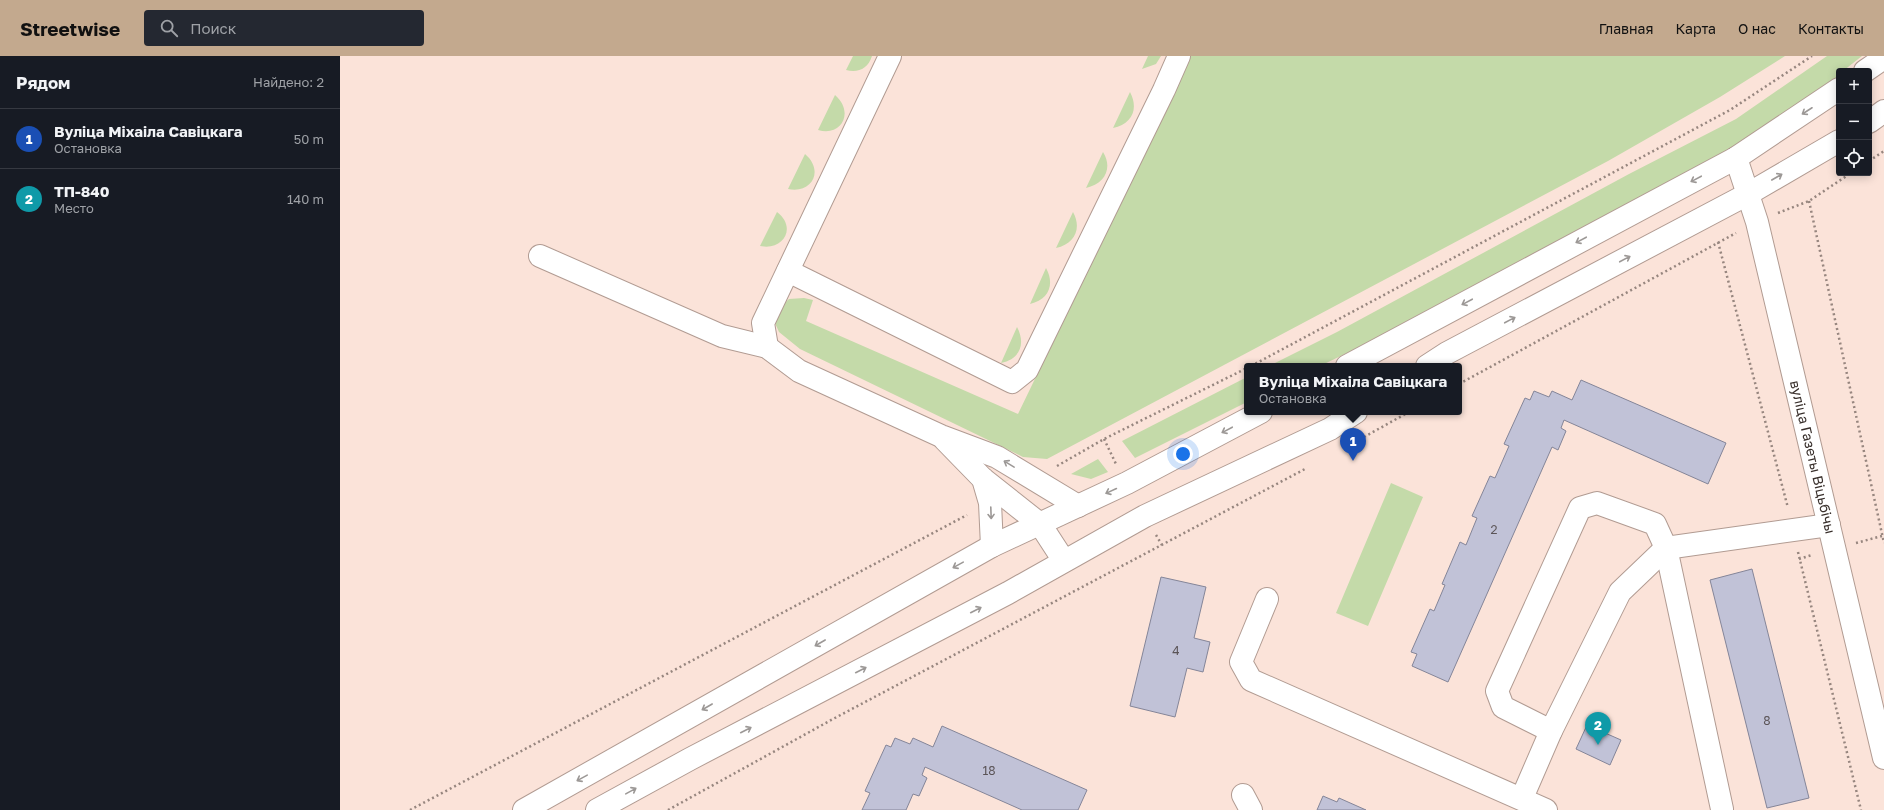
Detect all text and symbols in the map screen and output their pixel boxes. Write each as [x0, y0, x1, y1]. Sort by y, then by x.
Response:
search box [144, 10, 424, 46]
text: Streetwise [20, 17, 120, 40]
icon: search [158, 17, 180, 39]
text: Поиск [190, 19, 236, 37]
text: Главная [1599, 20, 1653, 37]
text: Карта [1675, 20, 1716, 37]
text: О нас [1738, 20, 1776, 37]
text: Контакты [1798, 20, 1864, 37]
map controls [1836, 68, 1872, 176]
button: + [1836, 68, 1872, 104]
text: Рядом [16, 72, 70, 93]
text: Найдено: 2 [253, 74, 324, 90]
button: − [1836, 104, 1872, 140]
one-way arrow [1802, 107, 1813, 115]
text: Вуліца Міхаіла Савіцкага [54, 122, 242, 140]
text: 1 [26, 131, 32, 147]
text: 50 m [294, 131, 324, 147]
text: Остановка [54, 140, 122, 156]
button: locate [1836, 140, 1872, 176]
one-way arrow [1771, 173, 1783, 181]
one-way arrow [1690, 176, 1702, 183]
text: ТП-840 [54, 182, 109, 200]
text: 2 [25, 191, 33, 207]
text: 140 m [287, 191, 324, 207]
text: Место [54, 200, 94, 216]
one-way arrow [1575, 237, 1587, 245]
one-way arrow [1619, 255, 1631, 262]
one-way arrow [1461, 298, 1473, 306]
one-way arrow [1504, 316, 1516, 323]
popup [1244, 363, 1462, 415]
text: Вуліца Міхаіла Савіцкага [1259, 372, 1447, 390]
street label: вуліца Газеты Віцьбічы [1787, 379, 1840, 535]
text: Остановка [1259, 390, 1327, 406]
one-way arrow [1221, 427, 1233, 435]
pin: 1 [1340, 428, 1366, 461]
your location [1173, 444, 1193, 464]
one-way arrow [1004, 460, 1015, 468]
one-way arrow [1106, 488, 1118, 495]
one-way arrow [987, 506, 995, 519]
house number: 2 [1491, 522, 1498, 537]
one-way arrow [952, 562, 964, 570]
one-way arrow [970, 605, 982, 613]
one-way arrow [814, 640, 826, 647]
house number: 4 [1172, 643, 1180, 658]
one-way arrow [855, 665, 867, 673]
one-way arrow [701, 704, 713, 712]
pin: 2 [1585, 712, 1611, 745]
house number: 8 [1763, 713, 1771, 728]
one-way arrow [739, 725, 751, 733]
house number: 18 [982, 763, 996, 778]
one-way arrow [576, 775, 588, 782]
one-way arrow [625, 787, 637, 795]

